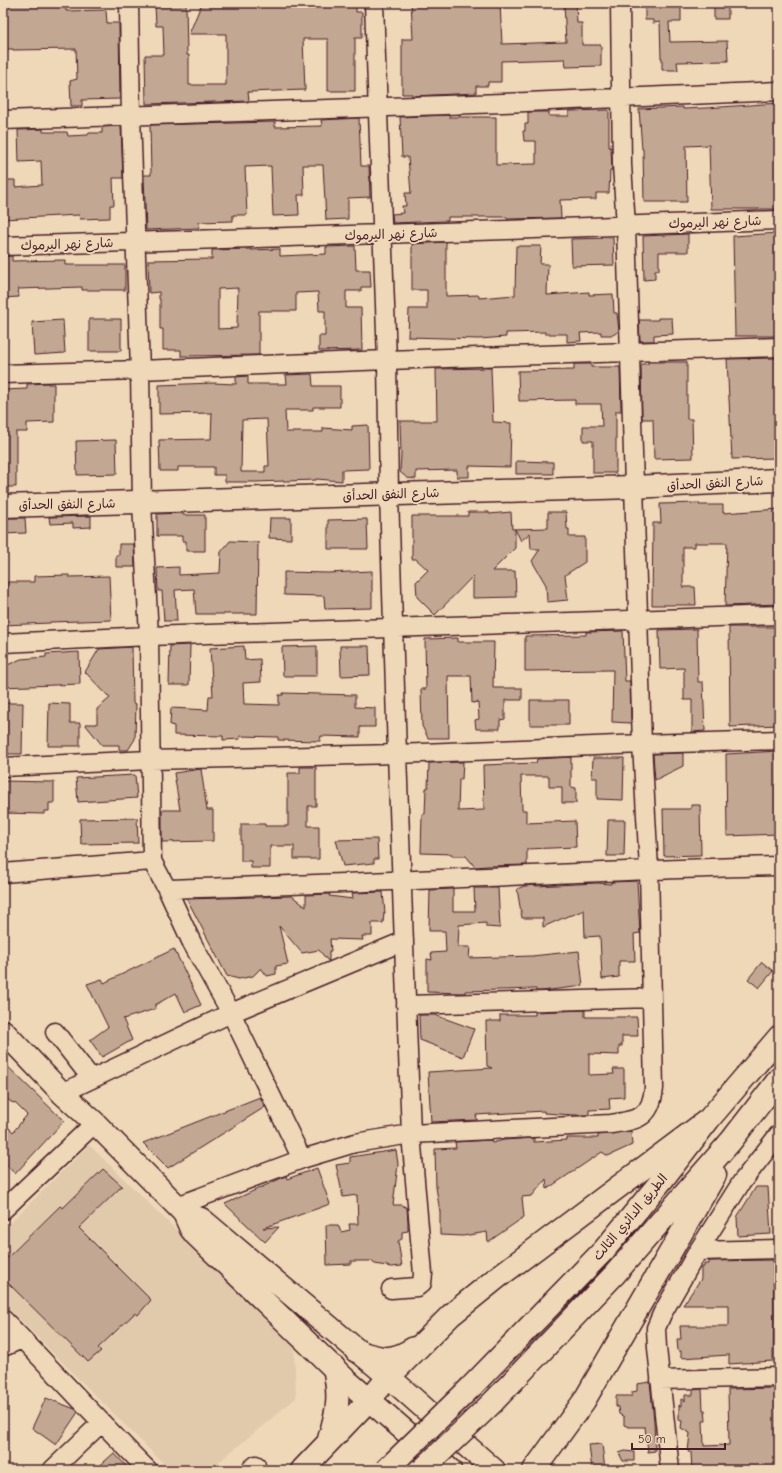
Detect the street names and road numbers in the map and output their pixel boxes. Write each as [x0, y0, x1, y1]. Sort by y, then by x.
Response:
street label: شارع نهر اليرموك [668, 213, 762, 233]
street label: شارع نهر اليرموك [344, 225, 438, 245]
street label: شارع نهر اليرموك [20, 235, 114, 255]
street label: شارع النفق الحدأق [666, 473, 764, 495]
street label: شارع النفق الحدأق [342, 485, 440, 505]
street label: شارع النفق الحدأق [19, 496, 116, 514]
street label: الطريق الدائري الثالث [590, 1171, 672, 1264]

